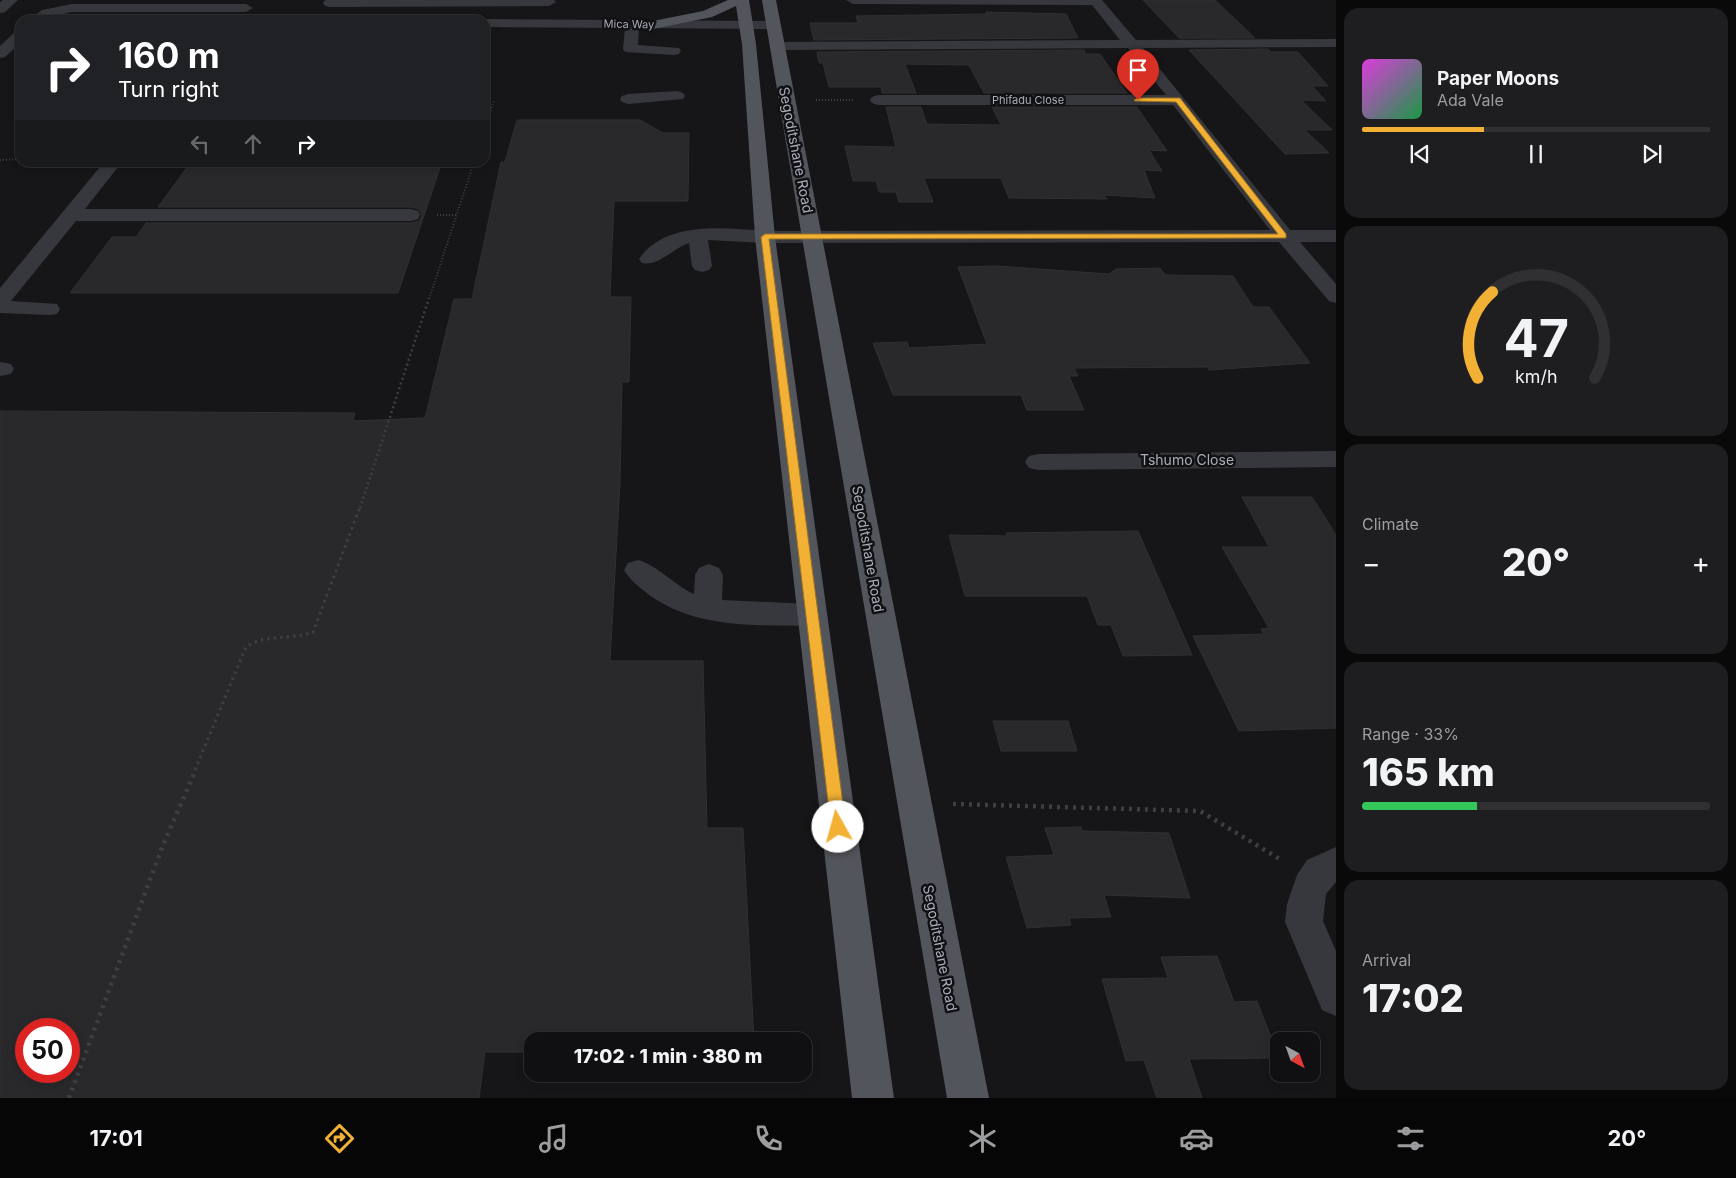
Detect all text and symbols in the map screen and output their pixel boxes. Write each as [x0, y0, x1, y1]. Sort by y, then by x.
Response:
street label: Mica Way [604, 17, 654, 31]
text: 160 m [118, 34, 220, 76]
icon: right [35, 35, 100, 100]
pin [1117, 49, 1159, 100]
icon: arrive [1124, 56, 1152, 84]
text: Paper Moons [1437, 67, 1559, 90]
text: Turn right [118, 76, 219, 102]
street label: Segoditshane Road [776, 85, 817, 214]
text: Ada Vale [1437, 90, 1504, 110]
street label: Phifadu Close [992, 93, 1064, 107]
icon: left [186, 130, 214, 158]
icon: ahead [239, 130, 267, 158]
icon: right [292, 130, 320, 158]
icon: previous [1406, 140, 1434, 168]
icon: pause [1522, 140, 1550, 168]
icon: next [1638, 140, 1666, 168]
text: 47 [1503, 307, 1569, 370]
text: km/h [1515, 366, 1557, 387]
street label: Tshumo Close [1140, 451, 1234, 468]
street label: Segoditshane Road [849, 484, 888, 614]
text: Climate [1362, 514, 1419, 534]
text: 20° [1502, 539, 1570, 585]
text: − [1362, 546, 1381, 580]
text: + [1691, 546, 1710, 580]
text: Range · 33% [1362, 724, 1459, 744]
text: 165 km [1362, 749, 1495, 795]
position arrow [811, 800, 863, 852]
street label: Segoditshane Road [920, 883, 961, 1012]
text: Arrival [1362, 950, 1411, 970]
text: 17:02 [1362, 975, 1464, 1021]
speed limit sign: 50 [15, 1018, 80, 1083]
north arrow [1270, 1032, 1320, 1082]
map controls [1270, 1032, 1320, 1082]
text: 17:02 · 1 min · 380 m [574, 1045, 762, 1068]
icon: directions [322, 1121, 357, 1156]
icon: music [536, 1121, 571, 1156]
icon: phone [751, 1121, 786, 1156]
icon: climate [965, 1121, 1000, 1156]
icon: car [1179, 1121, 1214, 1156]
icon: filters [1393, 1121, 1428, 1156]
text: 17:01 [90, 1125, 143, 1151]
text: 20° [1607, 1125, 1646, 1151]

